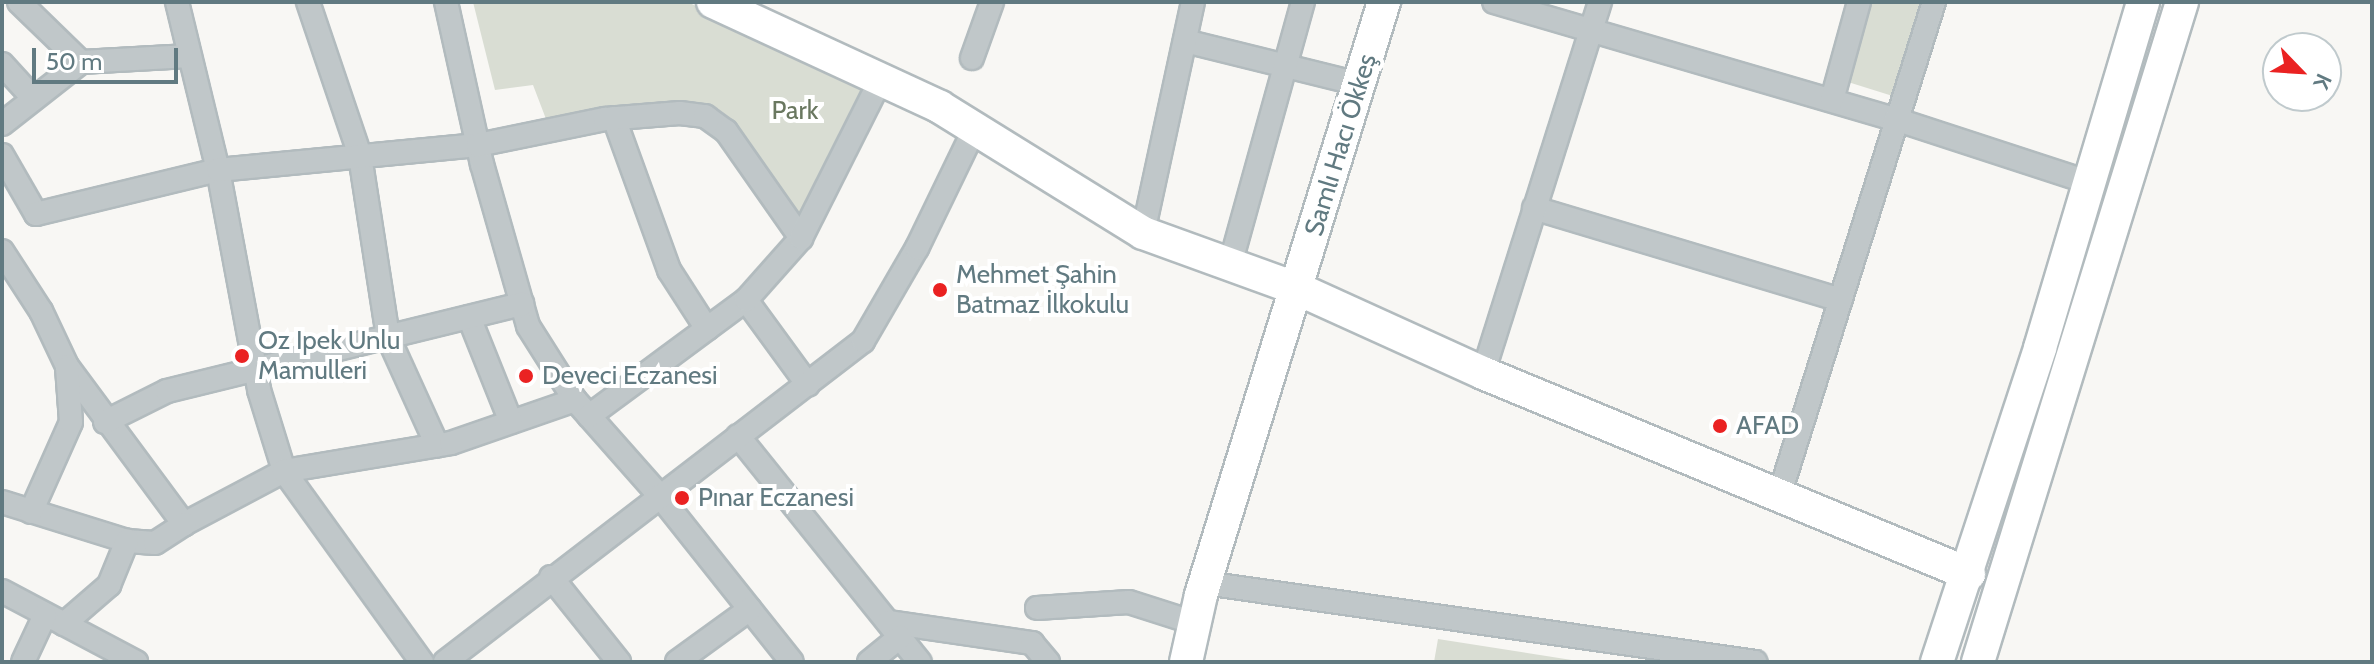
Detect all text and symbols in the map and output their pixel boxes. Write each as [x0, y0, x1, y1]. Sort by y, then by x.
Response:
scale bar [36, 32, 182, 82]
north arrow [2262, 32, 2342, 112]
text: 50 m [46, 47, 102, 76]
street label: Samlı Hacı Ökkeş [1299, 50, 1383, 240]
text: K [2307, 70, 2338, 93]
park label: Park [772, 95, 818, 127]
place label: Mehmet Şahin Batmaz İlkokulu [956, 259, 1129, 320]
marker: Mehmet Şahin Batmaz İlkokulu [931, 281, 949, 299]
place label: Oz Ipek Unlu Mamulleri [258, 325, 400, 386]
marker: Oz Ipek Unlu Mamulleri [233, 347, 251, 365]
place label: Deveci Eczanesi [542, 360, 718, 392]
marker: Deveci Eczanesi [517, 367, 535, 385]
place label: AFAD [1736, 410, 1799, 442]
marker: AFAD [1711, 417, 1729, 435]
place label: Pınar Eczanesi [698, 482, 854, 514]
marker: Pınar Eczanesi [673, 489, 691, 507]

